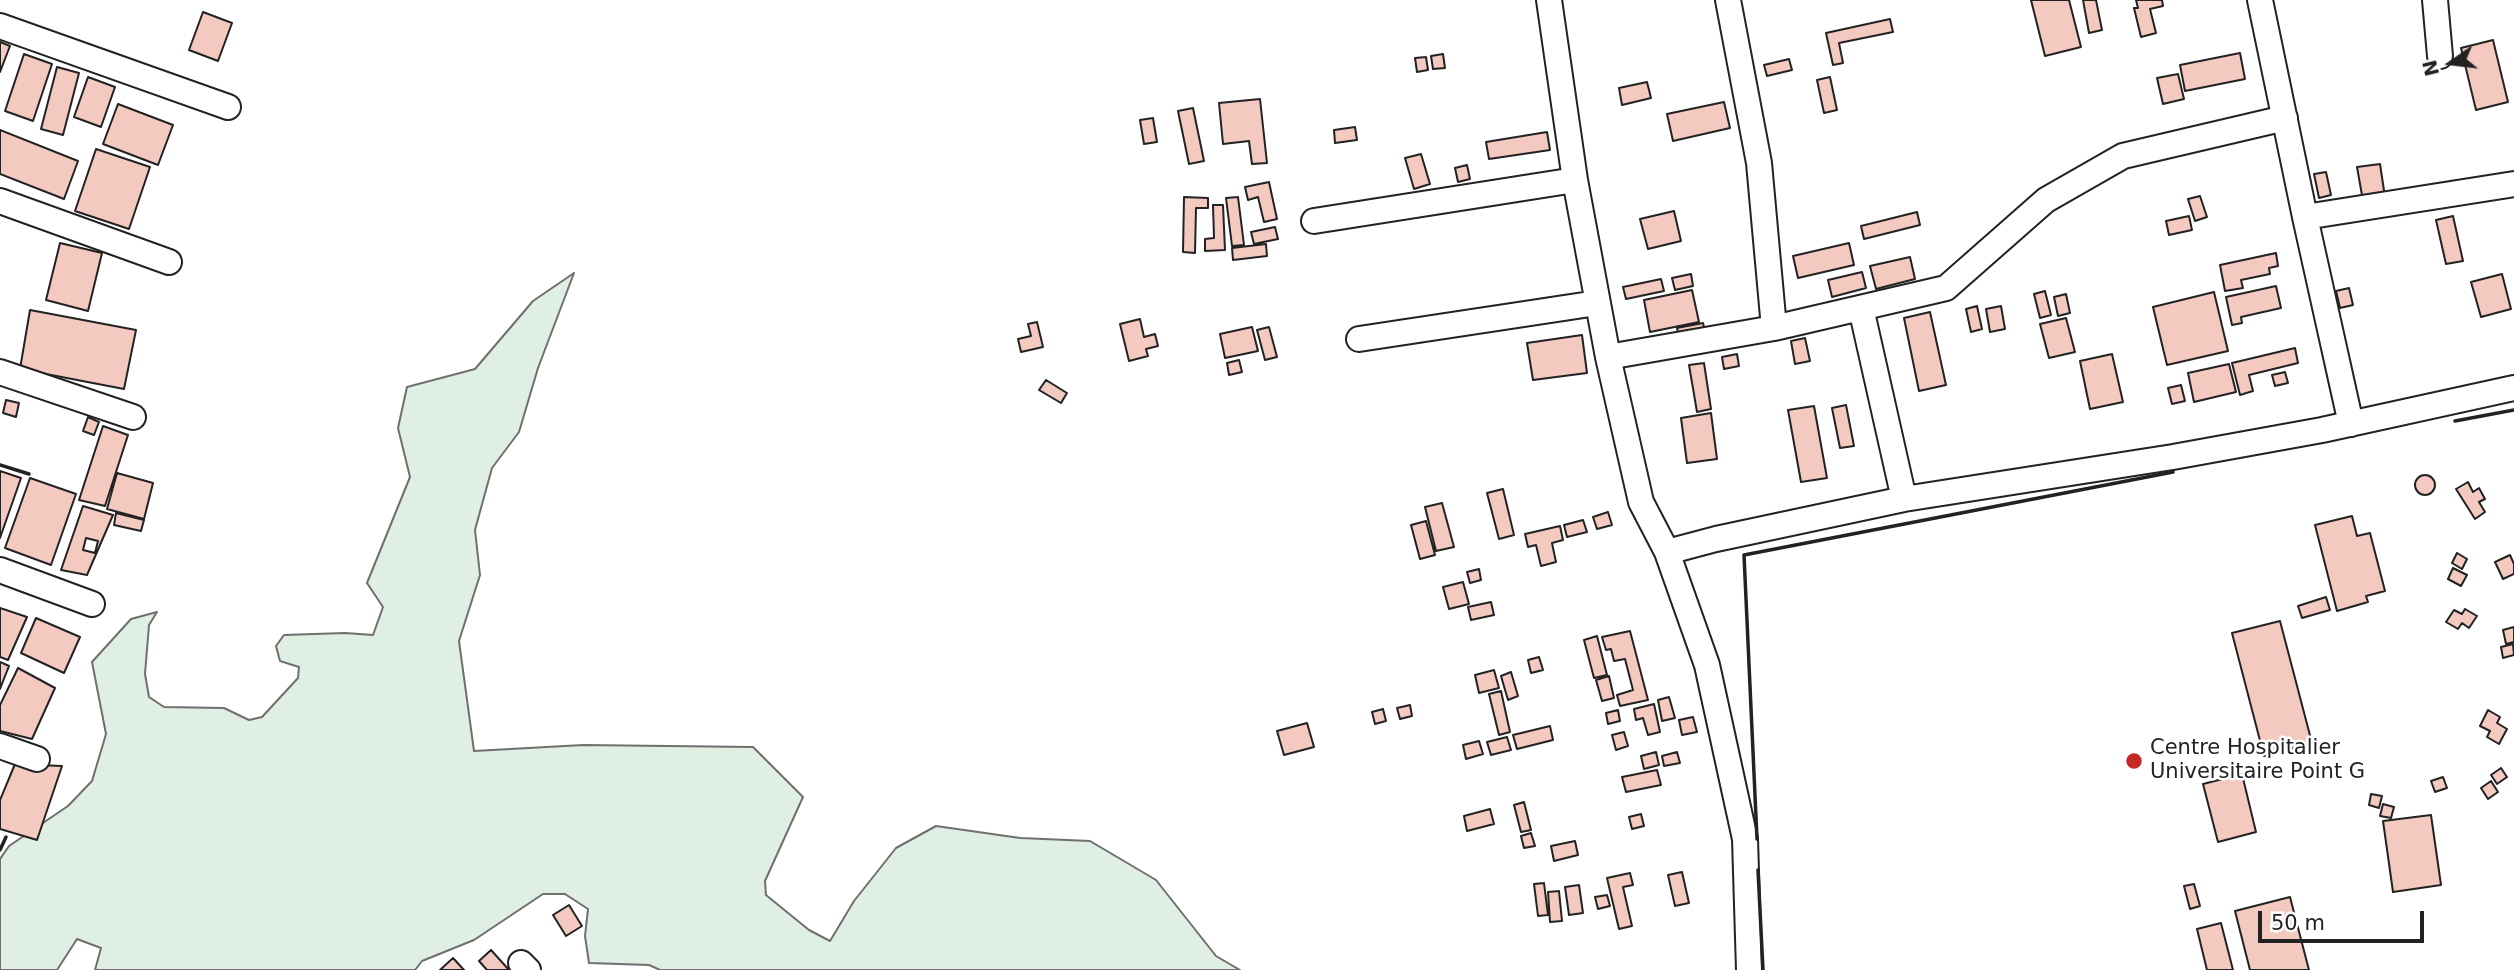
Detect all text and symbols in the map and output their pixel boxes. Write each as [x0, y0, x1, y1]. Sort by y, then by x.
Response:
north arrow [2416, 28, 2486, 98]
text: N [2418, 58, 2443, 78]
place label: Centre Hospitalier Universitaire Point G [2150, 736, 2365, 786]
marker: Centre Hospitalier Universitaire Point G [2124, 751, 2144, 771]
scale bar [2262, 897, 2428, 941]
text: 50 m [2271, 911, 2325, 935]

